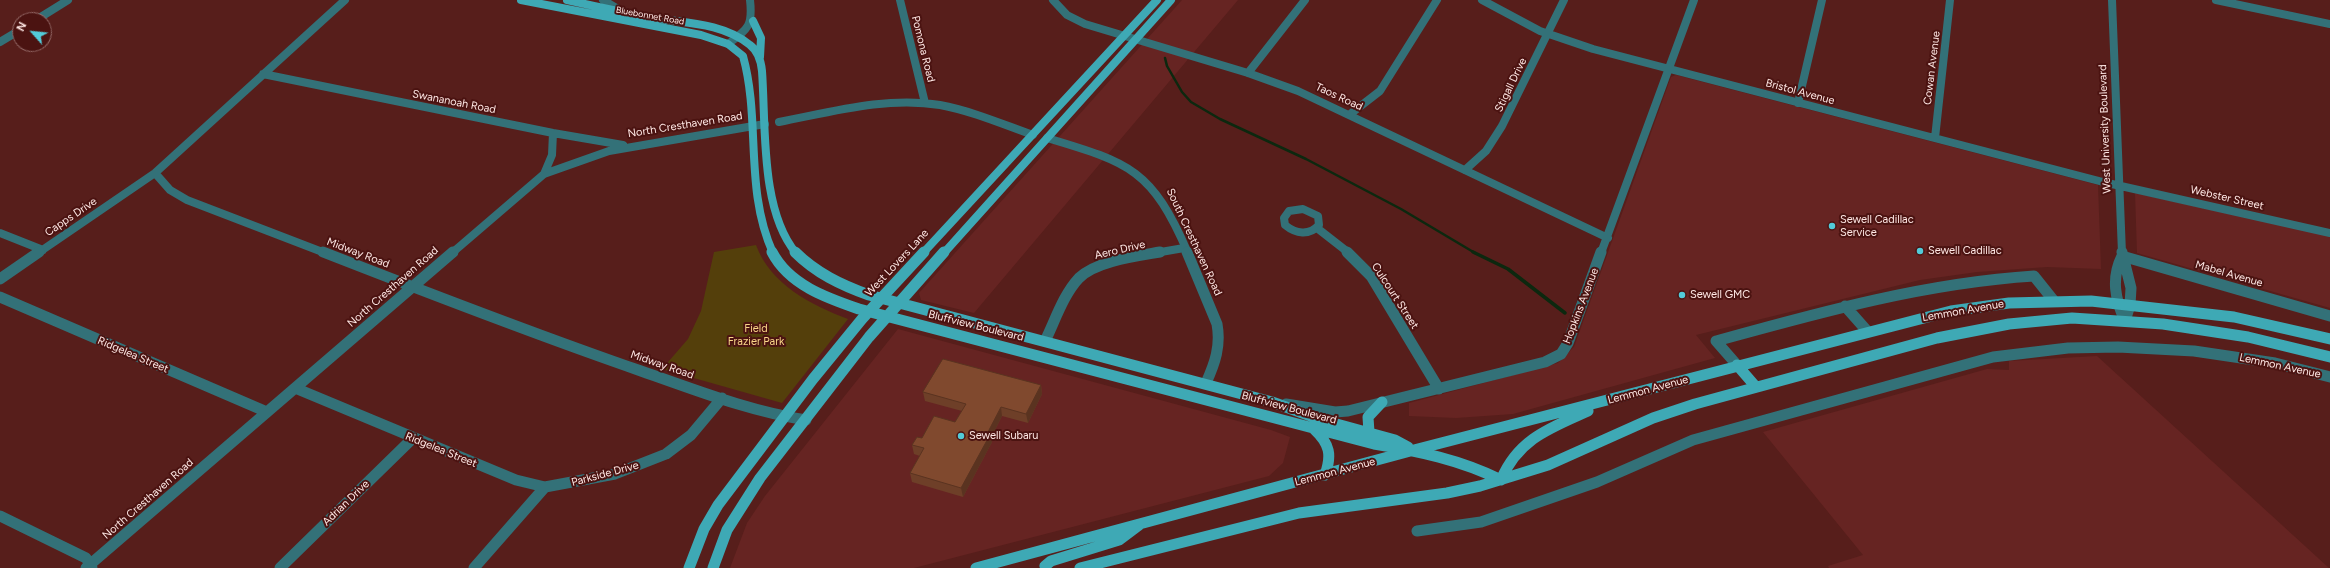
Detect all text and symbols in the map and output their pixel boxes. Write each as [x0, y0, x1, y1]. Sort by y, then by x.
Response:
street label: Bluebonnet Road [615, 5, 685, 27]
north arrow [12, 12, 52, 52]
street label: Pomona Road [908, 14, 938, 84]
text: N [14, 20, 29, 34]
street label: Cowan Avenue [1921, 30, 1943, 106]
street label: Stigall Drive [1492, 56, 1530, 114]
street label: West University Boulevard [2096, 64, 2114, 194]
street label: Bristol Avenue [1764, 76, 1836, 108]
street label: Taos Road [1313, 80, 1365, 114]
street label: Swananoah Road [411, 87, 497, 117]
street label: North Cresthaven Road [627, 109, 743, 141]
street label: Webster Street [2189, 183, 2265, 213]
street label: South Cresthaven Road [1163, 186, 1225, 298]
street label: Capps Drive [43, 195, 99, 239]
place label: Sewell Cadillac Service [1840, 213, 1914, 239]
marker: Sewell Cadillac Service [1827, 221, 1837, 231]
street label: West Lovers Lane [863, 227, 931, 299]
street label: Midway Road [325, 235, 391, 271]
street label: Aero Drive [1093, 238, 1147, 262]
street label: North Cresthaven Road [345, 244, 441, 330]
place label: Sewell Cadillac [1928, 244, 2002, 258]
marker: Sewell Cadillac [1915, 246, 1925, 256]
street label: Mabel Avenue [2194, 258, 2264, 290]
street label: Culcourt Street [1369, 260, 1421, 332]
street label: Hopkins Avenue [1560, 266, 1602, 346]
place label: Sewell GMC [1690, 288, 1750, 302]
marker: Sewell GMC [1677, 290, 1687, 300]
street label: Lemmon Avenue [1921, 297, 2005, 325]
street label: Bluffview Boulevard [927, 308, 1025, 344]
park label: Field Frazier Park [728, 322, 784, 348]
street label: Ridgelea Street [95, 334, 171, 376]
street label: Midway Road [629, 348, 695, 382]
street label: Lemmon Avenue [2238, 351, 2322, 381]
street label: Lemmon Avenue [1606, 373, 1690, 407]
street label: Bluffview Boulevard [1240, 389, 1338, 427]
place label: Sewell Subaru [969, 429, 1038, 443]
street label: Ridgelea Street [403, 430, 479, 470]
marker: Sewell Subaru [956, 431, 966, 441]
street label: Lemmon Avenue [1293, 455, 1377, 489]
street label: North Cresthaven Road [100, 456, 196, 542]
street label: Parkside Drive [570, 459, 640, 489]
street label: Adrian Drive [320, 477, 372, 529]

